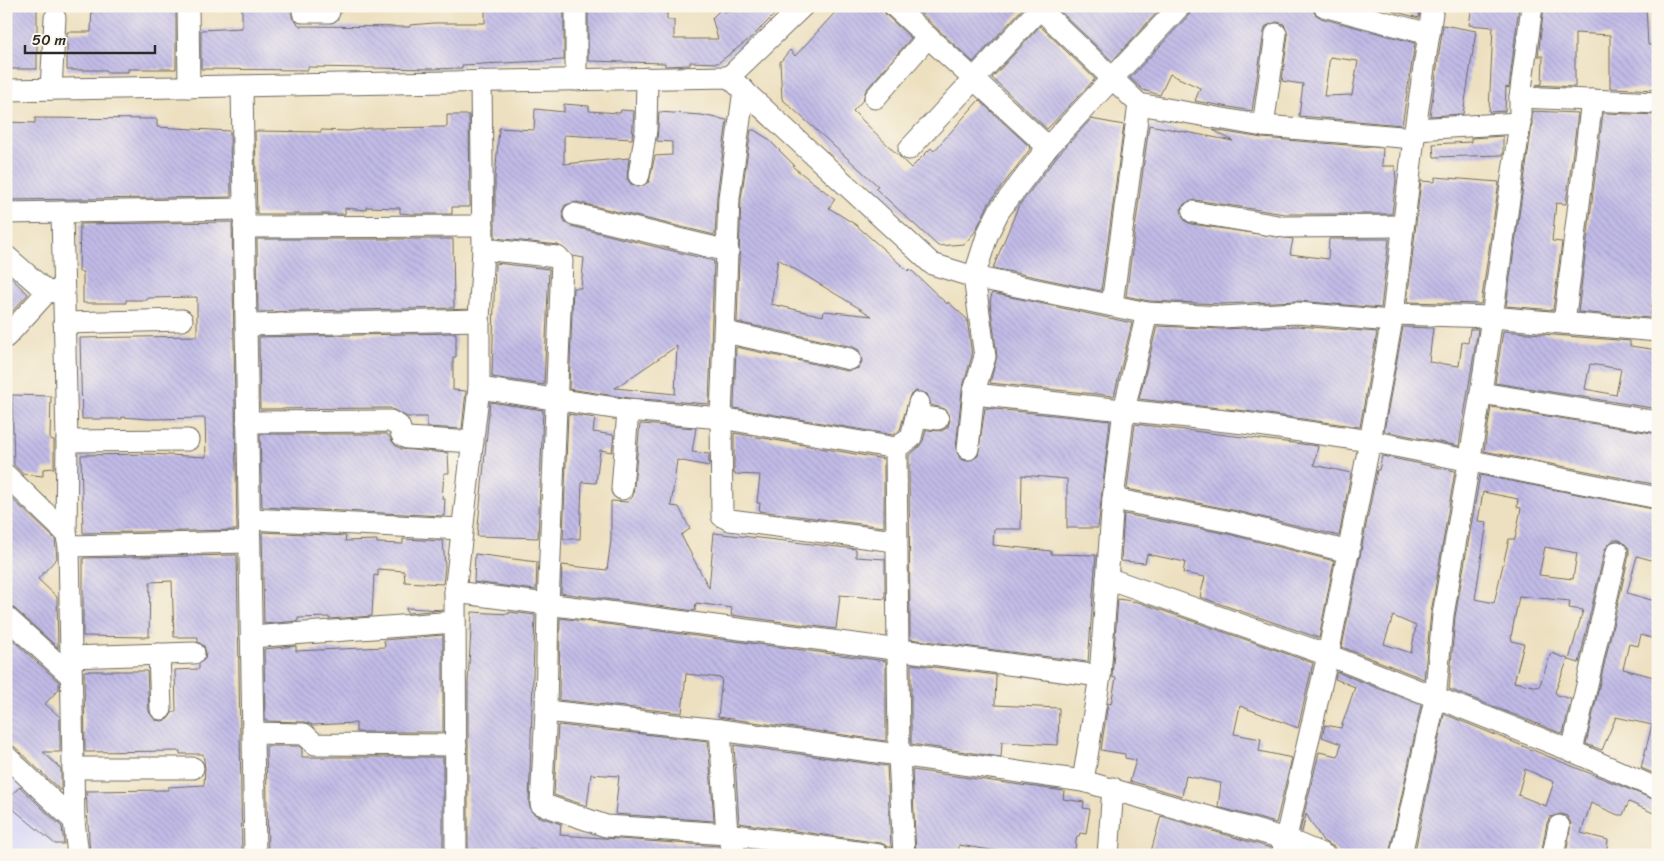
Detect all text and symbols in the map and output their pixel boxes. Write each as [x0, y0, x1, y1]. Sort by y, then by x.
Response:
scale bar [25, 22, 155, 54]
text: 50 m [32, 27, 67, 53]

